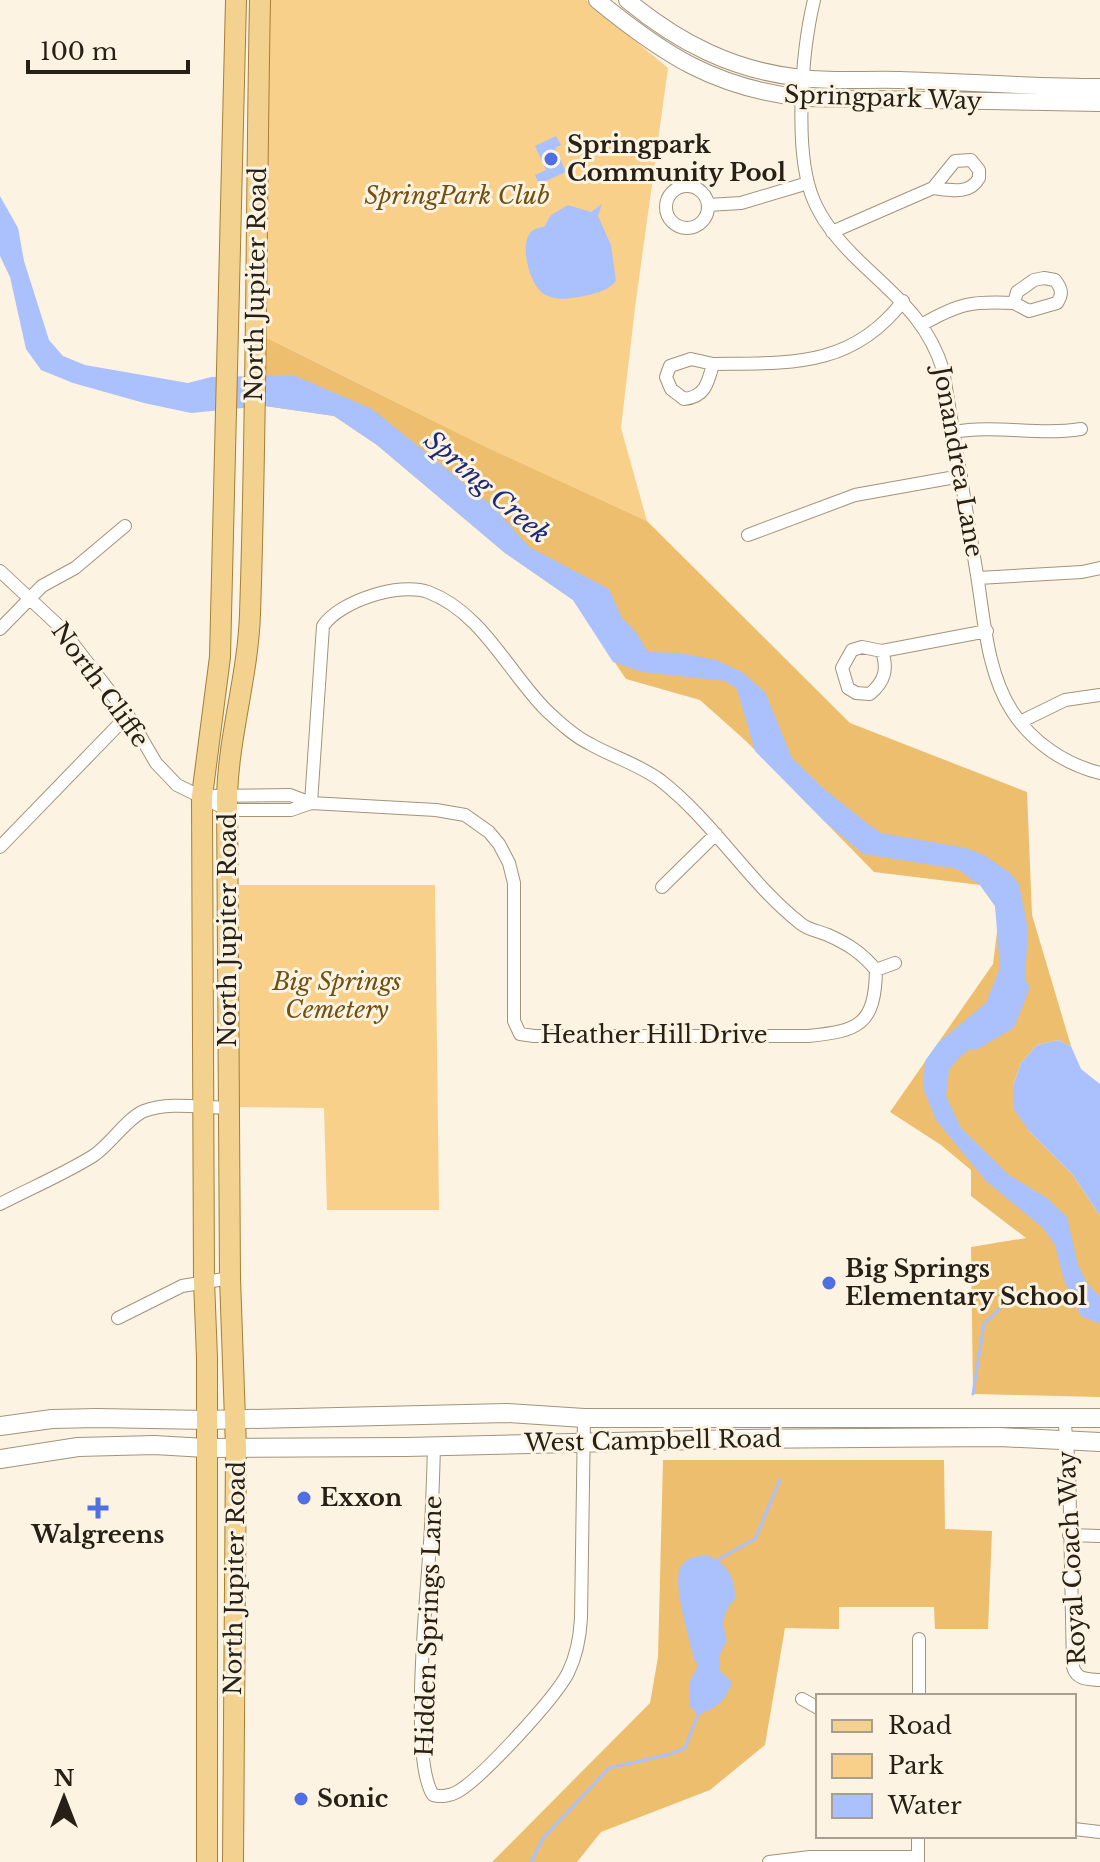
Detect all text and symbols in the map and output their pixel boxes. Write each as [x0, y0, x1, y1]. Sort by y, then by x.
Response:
scale bar [28, 24, 188, 74]
text: 100 m [40, 37, 118, 66]
street label: Springpark Way [784, 80, 983, 115]
place label: Springpark Community Pool [567, 130, 786, 187]
marker: Springpark Community Pool [542, 150, 560, 168]
street label: North Jupiter Road [239, 167, 272, 401]
park label: SpringPark Club [364, 181, 550, 210]
street label: Jonandrea Lane [927, 361, 990, 559]
water label: Spring Creek [418, 424, 556, 550]
street label: North Cliffe [46, 617, 155, 753]
street label: North Jupiter Road [213, 813, 242, 1047]
park label: Big Springs Cemetery [271, 967, 402, 1024]
street label: Heather Hill Drive [540, 1020, 768, 1049]
place label: Big Springs Elementary School [845, 1254, 1087, 1311]
marker: Big Springs Elementary School [820, 1274, 838, 1292]
street label: West Campbell Road [523, 1424, 782, 1457]
street label: Royal Coach Way [1051, 1449, 1092, 1666]
street label: North Jupiter Road [218, 1461, 251, 1695]
place label: Exxon [320, 1483, 403, 1512]
marker: Exxon [295, 1489, 313, 1507]
street label: Hidden Springs Lane [409, 1495, 448, 1757]
marker: Walgreens [89, 1499, 107, 1517]
place label: Walgreens [31, 1520, 164, 1549]
legend [816, 1694, 1076, 1838]
text: Road [888, 1711, 952, 1740]
text: Park [888, 1751, 944, 1780]
north arrow [24, 1758, 104, 1838]
text: N [54, 1765, 75, 1792]
place label: Sonic [317, 1784, 388, 1813]
marker: Sonic [292, 1790, 310, 1808]
text: Water [887, 1791, 962, 1820]

